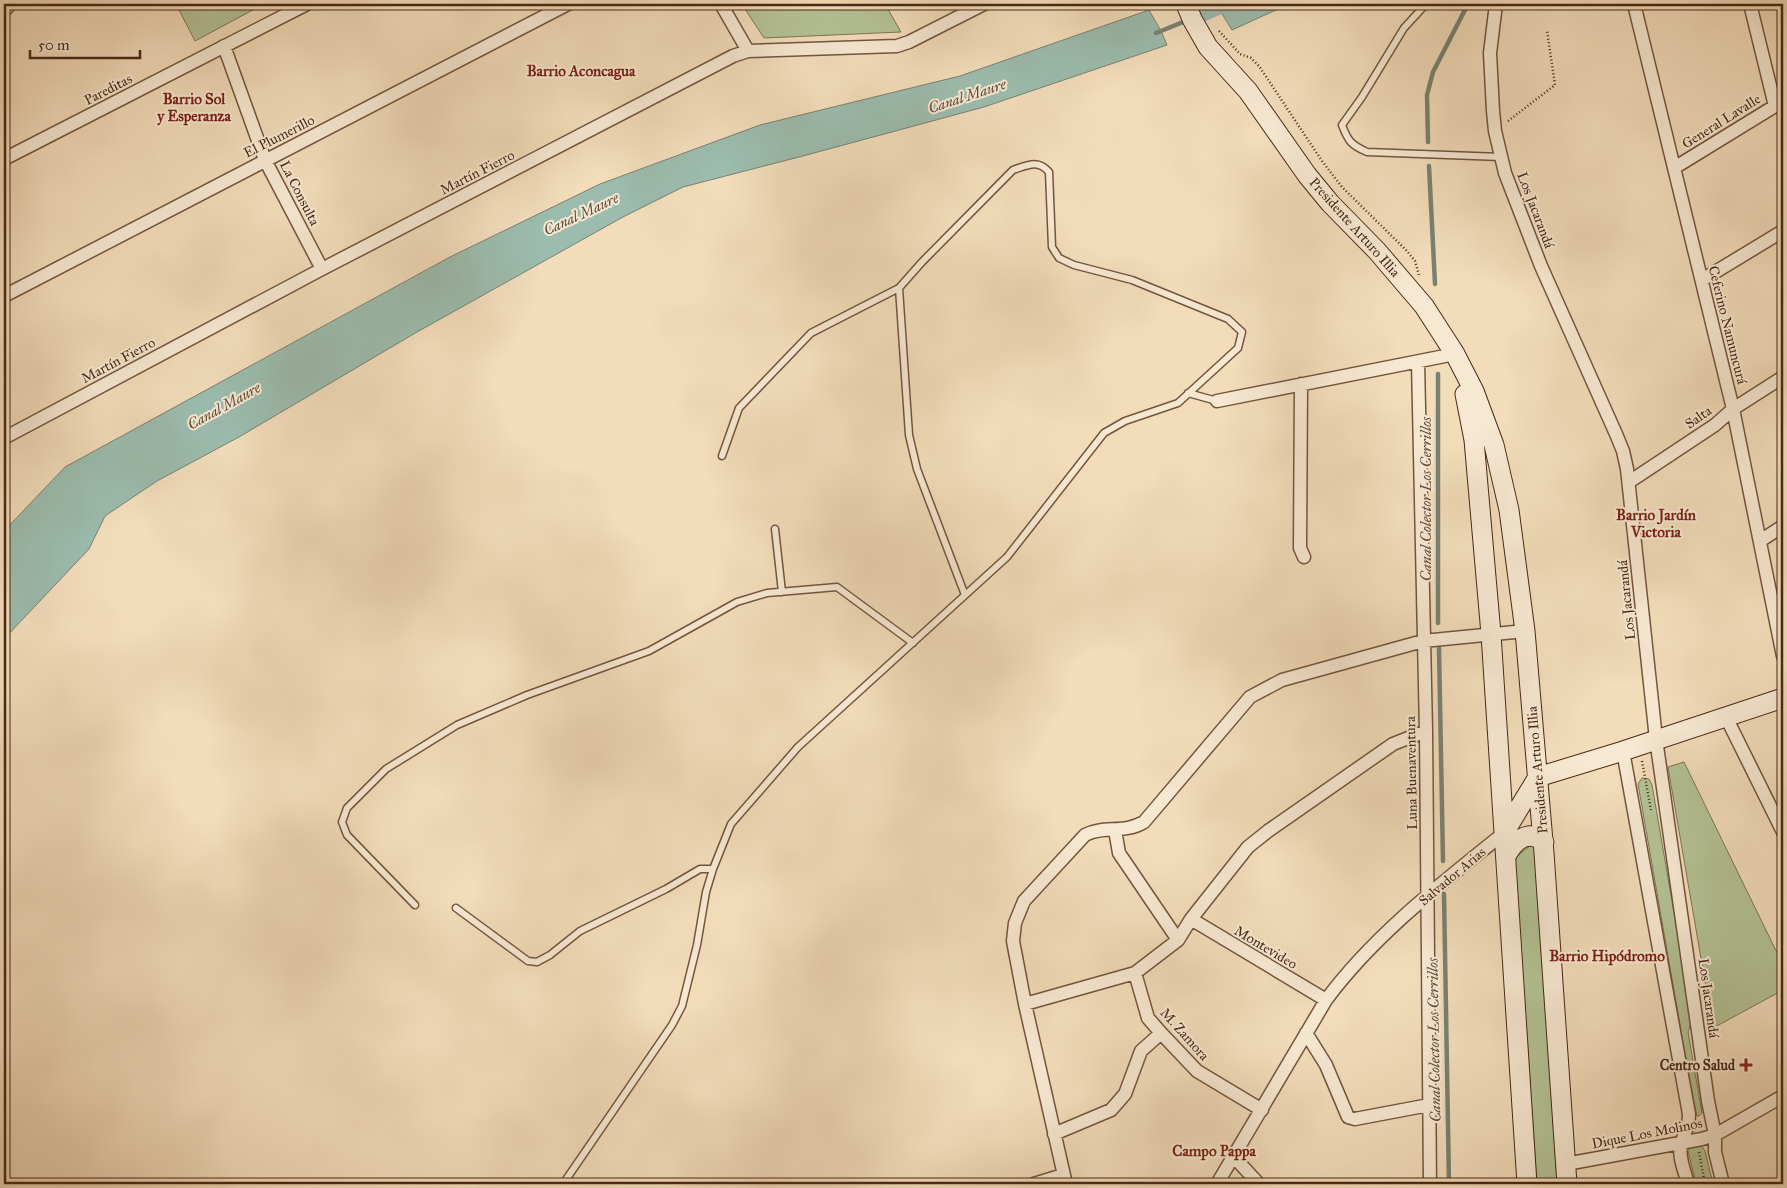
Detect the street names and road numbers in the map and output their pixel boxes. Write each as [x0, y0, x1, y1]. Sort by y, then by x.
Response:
street label: Pareditas [81, 70, 135, 109]
street label: General Lavalle [1679, 90, 1764, 152]
street label: El Plumerillo [241, 111, 318, 162]
street label: Martín Fierro [437, 146, 517, 198]
street label: La Consulta [276, 158, 323, 229]
street label: Los Jacarandá [1512, 170, 1558, 251]
street label: Presidente Arturo Illia [1306, 174, 1404, 281]
street label: Ceferino Namuncurá [1705, 264, 1750, 386]
street label: Martín Fierro [78, 334, 158, 387]
street label: Salta [1682, 402, 1715, 433]
street label: Los Jacarandá [1614, 559, 1640, 641]
street label: Presidente Arturo Illia [1523, 705, 1552, 834]
street label: Luna Buenaventura [1402, 716, 1421, 830]
street label: Salvador Arias [1415, 843, 1489, 909]
street label: Montevideo [1231, 922, 1300, 973]
street label: Los Jacarandá [1694, 957, 1723, 1039]
street label: M. Zamora [1157, 1004, 1213, 1064]
street label: Dique Los Molinos [1590, 1114, 1704, 1154]

